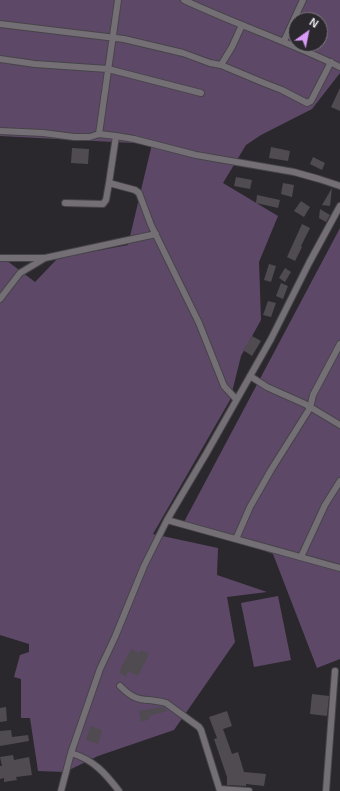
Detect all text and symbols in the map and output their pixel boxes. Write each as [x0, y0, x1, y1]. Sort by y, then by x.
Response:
north arrow [288, 12, 328, 52]
text: N [307, 16, 321, 30]

